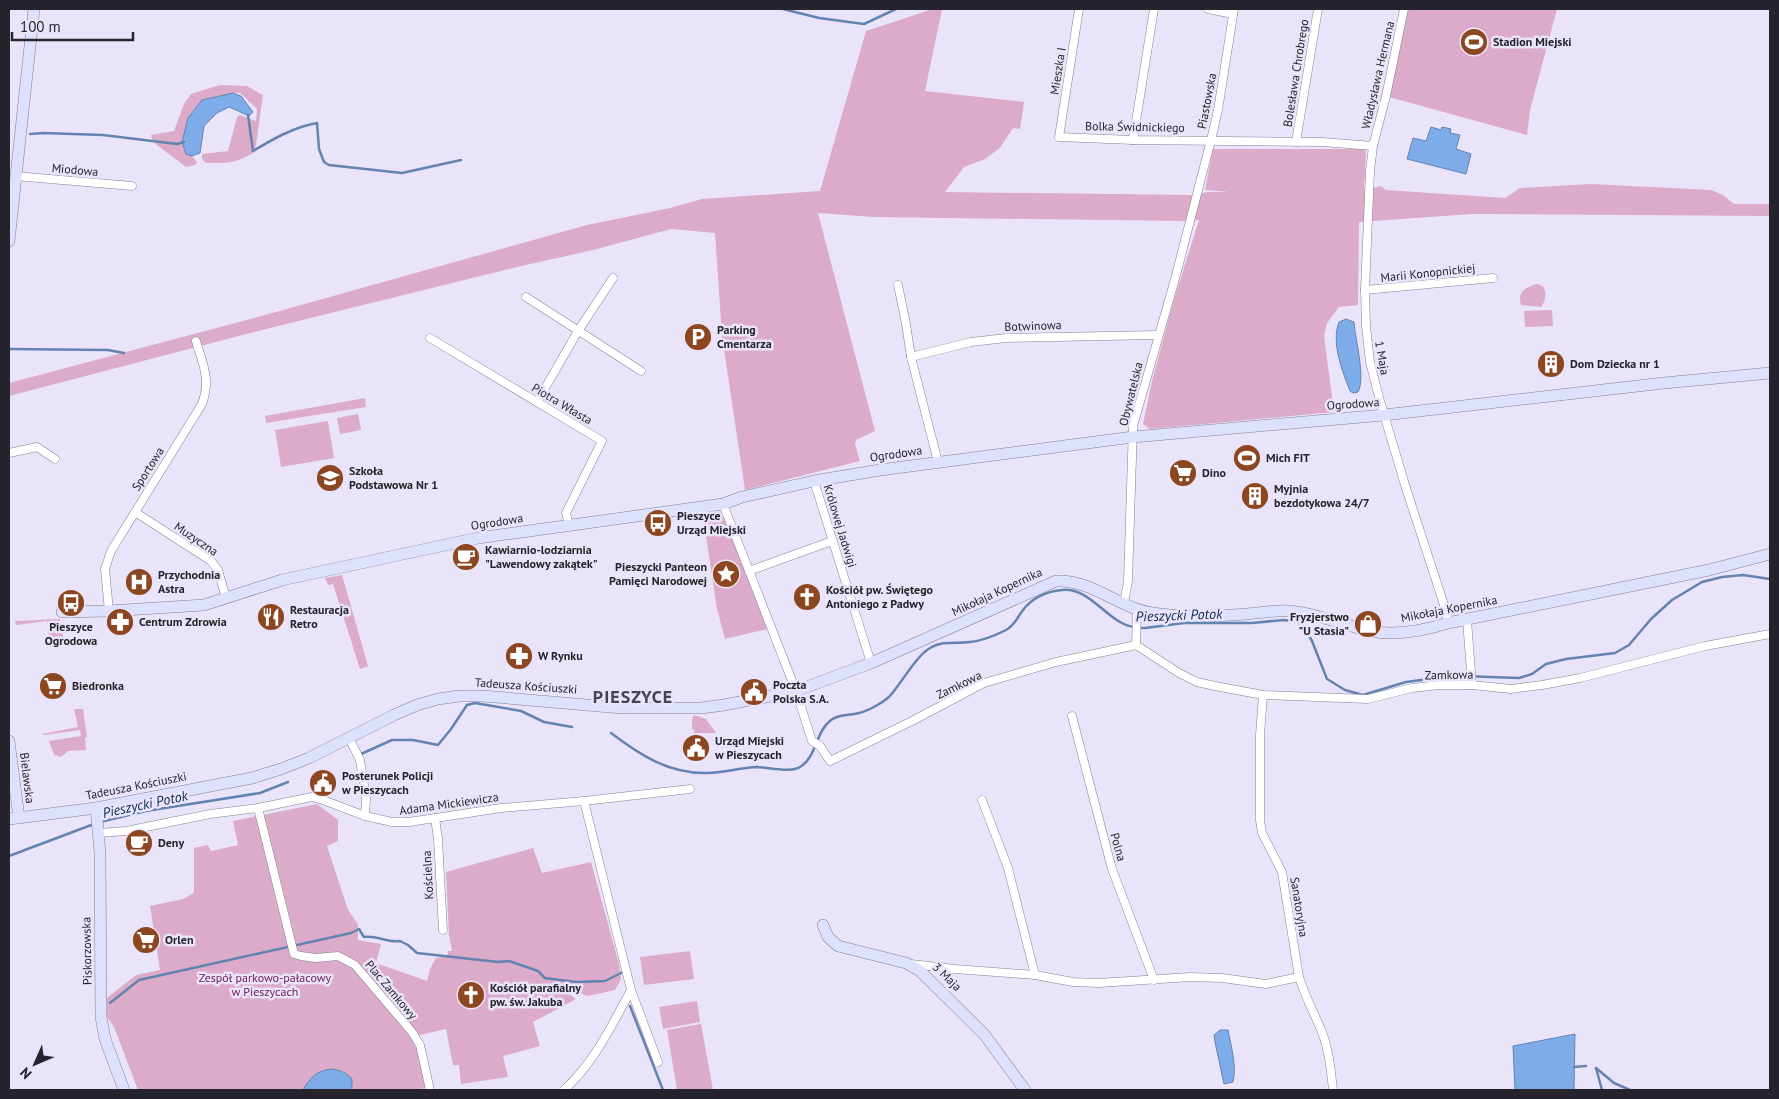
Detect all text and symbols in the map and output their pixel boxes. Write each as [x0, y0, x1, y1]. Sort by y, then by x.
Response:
scale bar [12, 10, 134, 42]
text: 100 m [20, 17, 61, 36]
street label: Bolesława Chrobrego [1280, 18, 1311, 128]
street label: Władysława Hermana [1358, 19, 1397, 130]
sports icon: Stadion Miejski [1459, 27, 1489, 57]
place label: Stadion Miejski [1493, 34, 1572, 49]
street label: Mieszka I [1046, 46, 1069, 96]
street label: Piastowska [1194, 72, 1219, 130]
street label: Bolka Świdnickiego [1085, 118, 1185, 135]
street label: Miodowa [51, 160, 99, 179]
street label: Marii Konopnickiej [1380, 260, 1476, 285]
street label: Botwinowa [1004, 317, 1062, 334]
parking icon: Parking Cmentarza [683, 322, 713, 352]
place label: Parking Cmentarza [717, 322, 772, 351]
street label: 1 Maja [1372, 340, 1393, 376]
building icon: Dom Dziecka nr 1 [1536, 349, 1566, 379]
place label: Dom Dziecka nr 1 [1570, 356, 1660, 371]
street label: Obywatelska [1115, 360, 1146, 427]
street label: Piotra Własta [529, 380, 595, 428]
street label: Ogrodowa [1326, 394, 1380, 413]
street label: Ogrodowa [869, 442, 923, 465]
sports icon: Mich FIT [1232, 443, 1262, 473]
street label: Sportowa [128, 444, 167, 493]
place label: Mich FIT [1266, 450, 1310, 465]
supermarket icon: Dino [1168, 458, 1198, 488]
school or university icon: Szkoła Podstawowa Nr 1 [315, 463, 345, 493]
place label: Szkoła Podstawowa Nr 1 [349, 463, 438, 492]
place label: Dino [1202, 465, 1227, 480]
building icon: Myjnia bezdotykowa 24/7 [1240, 481, 1270, 511]
place label: Myjnia bezdotykowa 24/7 [1274, 481, 1370, 510]
street label: Królowej Jadwigi [821, 482, 860, 569]
bus stop icon: Pieszyce Urząd Miejski [643, 508, 673, 538]
place label: Pieszyce Urząd Miejski [677, 508, 746, 537]
street label: Ogrodowa [470, 510, 524, 533]
street label: Muzyczna [171, 518, 221, 559]
cafe icon: Kawiarnio-lodziarnia "Lawendowy zakątek" [451, 542, 481, 572]
place label: Kawiarnio-lodziarnia "Lawendowy zakątek" [485, 542, 598, 571]
place label: Pieszycki Panteon Pamięci Narodowej [609, 559, 707, 588]
place icon: Pieszycki Panteon Pamięci Narodowej [711, 559, 741, 589]
street label: Mikołaja Kopernika [949, 564, 1044, 619]
hospital icon: Przychodnia Astra [124, 567, 154, 597]
place label: Przychodnia Astra [158, 567, 220, 596]
church icon: Kościół pw. Świętego Antoniego z Padwy [792, 582, 822, 612]
place label: Kościół pw. Świętego Antoniego z Padwy [826, 582, 934, 611]
bus stop icon: Pieszyce Ogrodowa [56, 588, 86, 618]
street label: Mikołaja Kopernika [1399, 592, 1498, 625]
restaurant icon: Restauracja Retro [256, 602, 286, 632]
place label: Restauracja Retro [290, 602, 349, 631]
water label: Pieszycki Potok [1135, 604, 1223, 626]
pharmacy icon: Centrum Zdrowia [105, 607, 135, 637]
place label: Fryzjerstwo "U Stasia" [1290, 609, 1350, 638]
shop icon: Fryzjerstwo "U Stasia" [1353, 609, 1383, 639]
place label: Centrum Zdrowia [139, 614, 227, 629]
place label: Pieszyce Ogrodowa [45, 619, 97, 648]
pharmacy icon: W Rynku [504, 641, 534, 671]
place label: W Rynku [538, 648, 583, 663]
street label: Zamkowa [934, 667, 984, 702]
street label: Zamkowa [1425, 667, 1473, 682]
supermarket icon: Biedronka [38, 671, 68, 701]
street label: Tadeusza Kościuszki [474, 674, 578, 697]
public building icon: Poczta Polska S.A. [739, 677, 769, 707]
place label: Poczta Polska S.A. [773, 677, 829, 706]
place label: Biedronka [72, 678, 124, 693]
district label: PIESZYCE [593, 685, 673, 708]
public building icon: Urząd Miejski w Pieszycach [681, 733, 711, 763]
place label: Urząd Miejski w Pieszycach [714, 733, 784, 762]
street label: Bielawska [17, 752, 38, 804]
street label: Tadeusza Kościuszki [84, 768, 188, 803]
public building icon: Posterunek Policji w Pieszycach [308, 768, 338, 798]
place label: Posterunek Policji w Pieszycach [341, 768, 433, 797]
water label: Pieszycki Potok [101, 786, 190, 822]
street label: Adama Mickiewicza [398, 789, 500, 818]
cafe icon: Deny [124, 828, 154, 858]
street label: Polna [1107, 831, 1130, 863]
place label: Deny [158, 835, 184, 850]
street label: Kościelna [419, 850, 436, 900]
street label: Sanatoryjna [1287, 876, 1312, 938]
street label: Piskorzowska [78, 917, 95, 985]
supermarket icon: Orlen [131, 925, 161, 955]
place label: Orlen [165, 932, 193, 947]
street label: Plac Zamkowy [362, 957, 421, 1023]
street label: 3 Maja [930, 959, 965, 994]
park label: Zespół parkowo-pałacowy w Pieszycach [199, 970, 332, 999]
church icon: Kościół parafialny pw. św. Jakuba [456, 980, 486, 1010]
place label: Kościół parafialny pw. św. Jakuba [490, 980, 581, 1009]
north arrow [10, 1039, 60, 1089]
text: N [16, 1064, 35, 1083]

